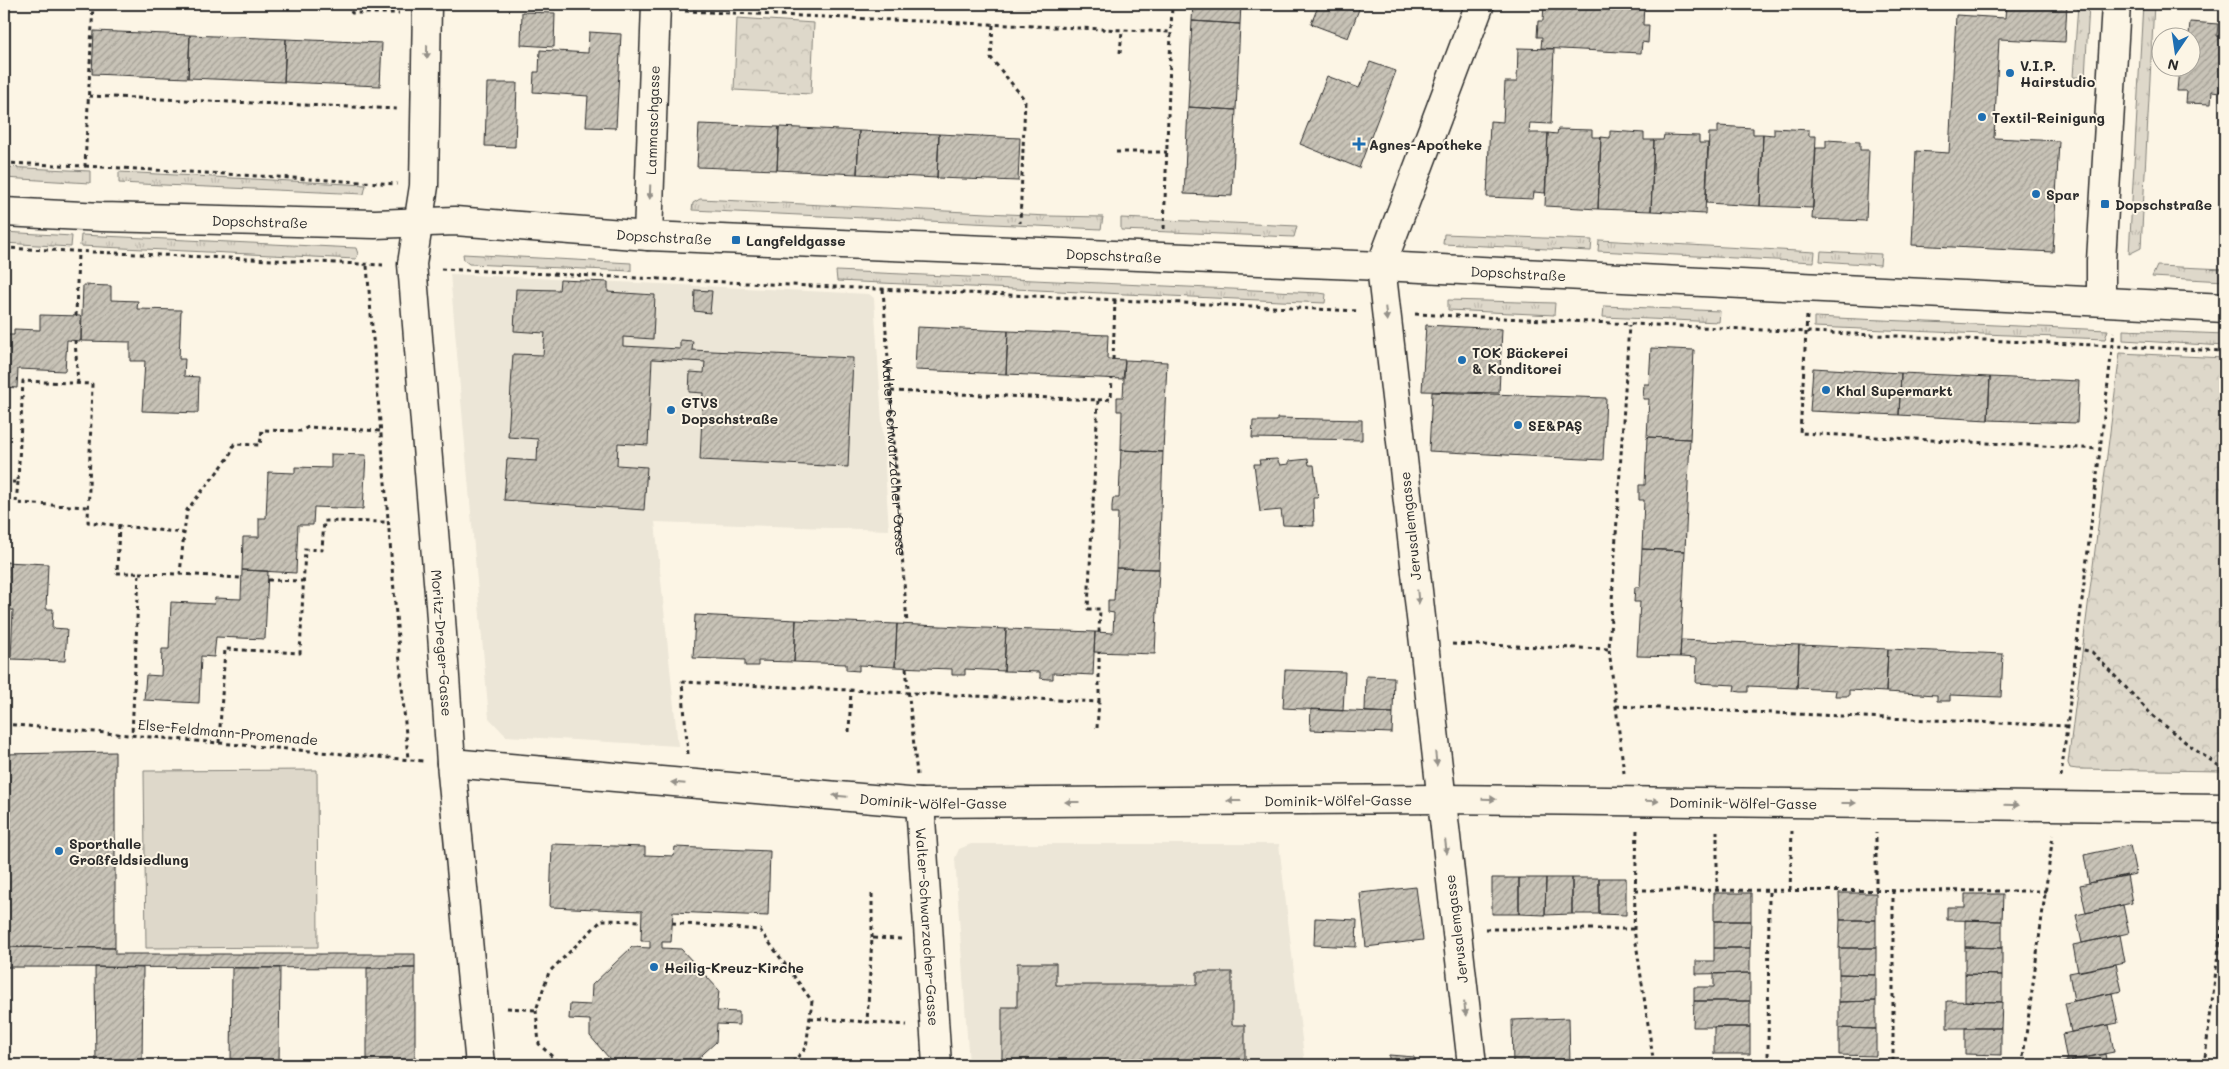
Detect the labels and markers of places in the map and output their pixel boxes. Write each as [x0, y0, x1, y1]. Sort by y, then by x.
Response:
place label: V.I.P. Hairstudio [2020, 56, 2096, 91]
marker: V.I.P. Hairstudio [2004, 67, 2016, 79]
place label: Textil-Reinigung [1992, 108, 2105, 127]
marker: Textil-Reinigung [1976, 111, 1988, 123]
place label: Agnes-Apotheke [1369, 135, 1482, 154]
marker: Agnes-Apotheke [1353, 138, 1365, 150]
place label: Spar [2046, 185, 2079, 204]
marker: Spar [2030, 188, 2042, 200]
place label: Dopschstraße [2115, 195, 2212, 214]
marker: Dopschstraße [2099, 198, 2111, 210]
place label: Langfeldgasse [746, 231, 845, 250]
marker: Langfeldgasse [730, 234, 742, 246]
place label: TOK Bäckerei & Konditorei [1472, 343, 1569, 378]
marker: TOK Bäckerei & Konditorei [1456, 354, 1468, 366]
place label: Khal Supermarkt [1836, 381, 1953, 400]
marker: Khal Supermarkt [1820, 384, 1832, 396]
place label: GTVS Dopschstraße [681, 393, 778, 428]
marker: GTVS Dopschstraße [665, 404, 677, 416]
place label: SE&PAŞ [1528, 416, 1583, 435]
marker: SE&PAŞ [1512, 419, 1524, 431]
place label: Sporthalle Großfeldsiedlung [69, 834, 189, 869]
marker: Sporthalle Großfeldsiedlung [53, 845, 65, 857]
place label: Heilig-Kreuz-Kirche [664, 958, 804, 977]
marker: Heilig-Kreuz-Kirche [648, 961, 660, 973]

